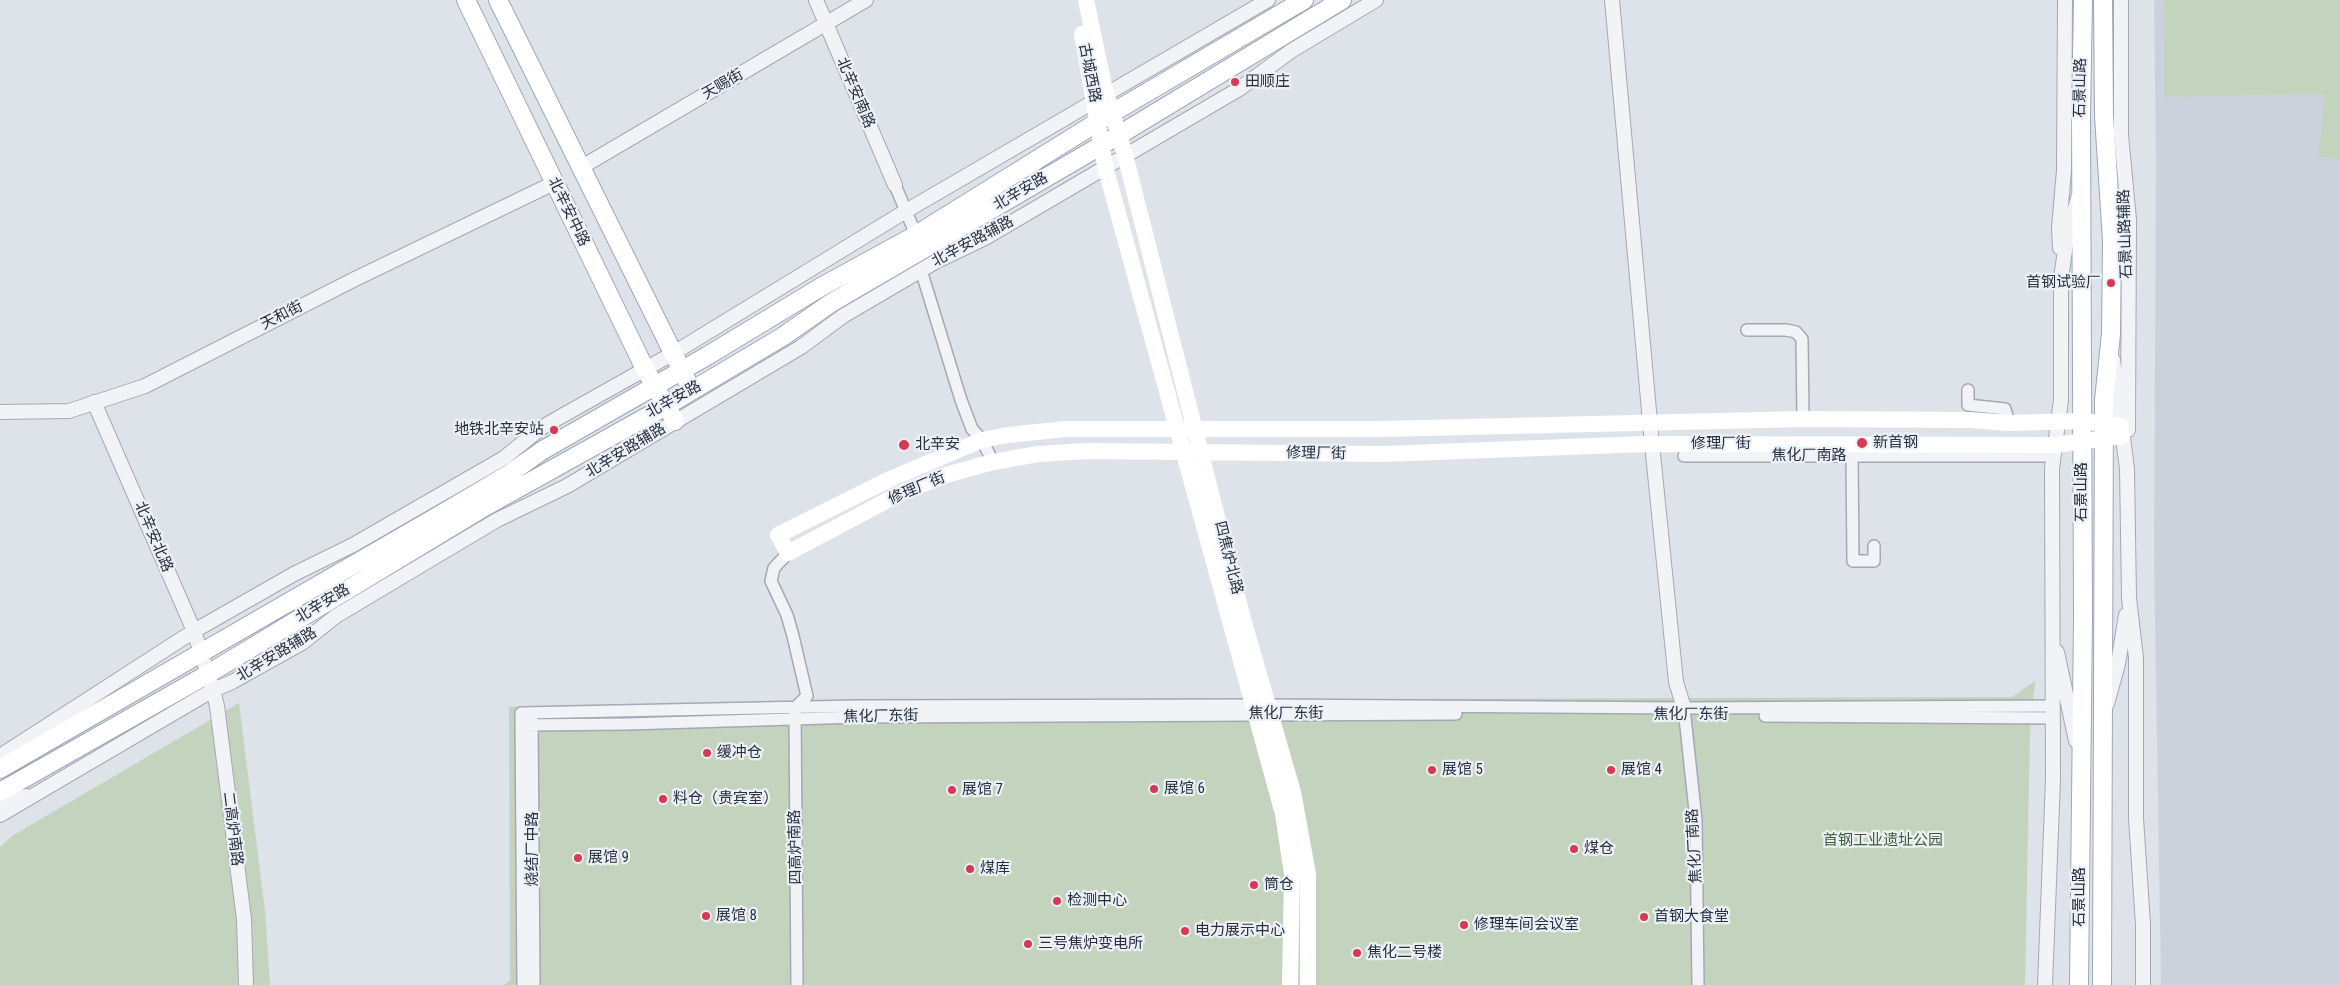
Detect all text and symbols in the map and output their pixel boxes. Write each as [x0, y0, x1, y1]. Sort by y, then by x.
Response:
street label: 古城西路 [1074, 42, 1104, 104]
street label: 北辛安南路 [832, 55, 878, 131]
street label: 石景山路 [2071, 58, 2091, 118]
street label: 天赐街 [699, 66, 747, 104]
place label: 田顺庄 [1245, 73, 1290, 91]
marker: 田顺庄 [1229, 76, 1241, 88]
street label: 北辛安路 [991, 169, 1051, 215]
street label: 北辛安中路 [543, 174, 593, 250]
street label: 石景山路辅路 [2115, 189, 2137, 279]
street label: 北辛安路辅路 [929, 213, 1017, 271]
place label: 首钢试验厂 [2026, 274, 2101, 292]
marker: 首钢试验厂 [2105, 277, 2117, 289]
street label: 天和街 [258, 298, 306, 334]
street label: 北辛安路 [643, 378, 705, 422]
street label: 北辛安路辅路 [583, 420, 669, 482]
place label: 地铁北辛安站 [454, 421, 544, 439]
marker: 地铁北辛安站 [548, 424, 560, 436]
place label: 新首钢 [1873, 434, 1918, 452]
street label: 修理厂街 [1691, 435, 1751, 453]
place label: 北辛安 [915, 436, 960, 454]
marker: 新首钢 [1855, 436, 1869, 450]
marker: 北辛安 [897, 438, 911, 452]
street label: 修理厂街 [1286, 444, 1346, 464]
street label: 焦化厂南路 [1772, 447, 1846, 465]
street label: 石景山路 [2073, 462, 2091, 522]
street label: 修理厂街 [886, 469, 948, 509]
street label: 北辛安北路 [130, 499, 176, 575]
street label: 四焦炉北路 [1210, 519, 1246, 597]
street label: 北辛安路 [293, 581, 353, 627]
street label: 北辛安路辅路 [234, 624, 320, 686]
street label: 焦化厂东街 [1249, 705, 1323, 723]
street label: 焦化厂东街 [1654, 706, 1728, 724]
street label: 焦化厂东街 [843, 707, 919, 727]
place label: 缓冲仓 [717, 744, 762, 762]
marker: 缓冲仓 [701, 747, 713, 759]
place label: 展馆 5 [1442, 761, 1483, 779]
place label: 展馆 4 [1621, 761, 1662, 779]
marker: 展馆 5 [1426, 764, 1438, 776]
marker: 展馆 4 [1605, 764, 1617, 776]
place label: 展馆 6 [1164, 780, 1205, 798]
place label: 展馆 7 [962, 781, 1003, 799]
marker: 展馆 6 [1148, 783, 1160, 795]
marker: 展馆 7 [946, 784, 958, 796]
place label: 料仓（贵宾室） [673, 790, 778, 808]
street label: 二高炉南路 [218, 791, 246, 867]
marker: 料仓（贵宾室） [657, 793, 669, 805]
street label: 焦化厂南路 [1684, 808, 1706, 884]
street label: 四高炉南路 [786, 809, 806, 885]
street label: 烧结厂中路 [524, 812, 542, 886]
park label: 首钢工业遗址公园 [1823, 832, 1943, 850]
place label: 煤仓 [1584, 840, 1614, 858]
marker: 煤仓 [1568, 843, 1580, 855]
place label: 展馆 9 [588, 849, 629, 867]
marker: 展馆 9 [572, 852, 584, 864]
place label: 煤库 [980, 860, 1010, 878]
marker: 煤库 [964, 863, 976, 875]
street label: 石景山路 [2071, 867, 2089, 927]
place label: 筒仓 [1264, 876, 1294, 894]
marker: 筒仓 [1248, 879, 1260, 891]
place label: 检测中心 [1067, 892, 1127, 910]
marker: 检测中心 [1051, 895, 1063, 907]
place label: 展馆 8 [716, 907, 757, 925]
place label: 首钢大食堂 [1654, 908, 1729, 926]
marker: 展馆 8 [700, 910, 712, 922]
marker: 首钢大食堂 [1638, 911, 1650, 923]
place label: 修理车间会议室 [1474, 916, 1579, 934]
marker: 修理车间会议室 [1458, 919, 1470, 931]
place label: 电力展示中心 [1195, 922, 1285, 940]
marker: 电力展示中心 [1179, 925, 1191, 937]
place label: 三号焦炉变电所 [1038, 935, 1143, 953]
marker: 三号焦炉变电所 [1022, 938, 1034, 950]
place label: 焦化二号楼 [1367, 944, 1442, 962]
marker: 焦化二号楼 [1351, 947, 1363, 959]

